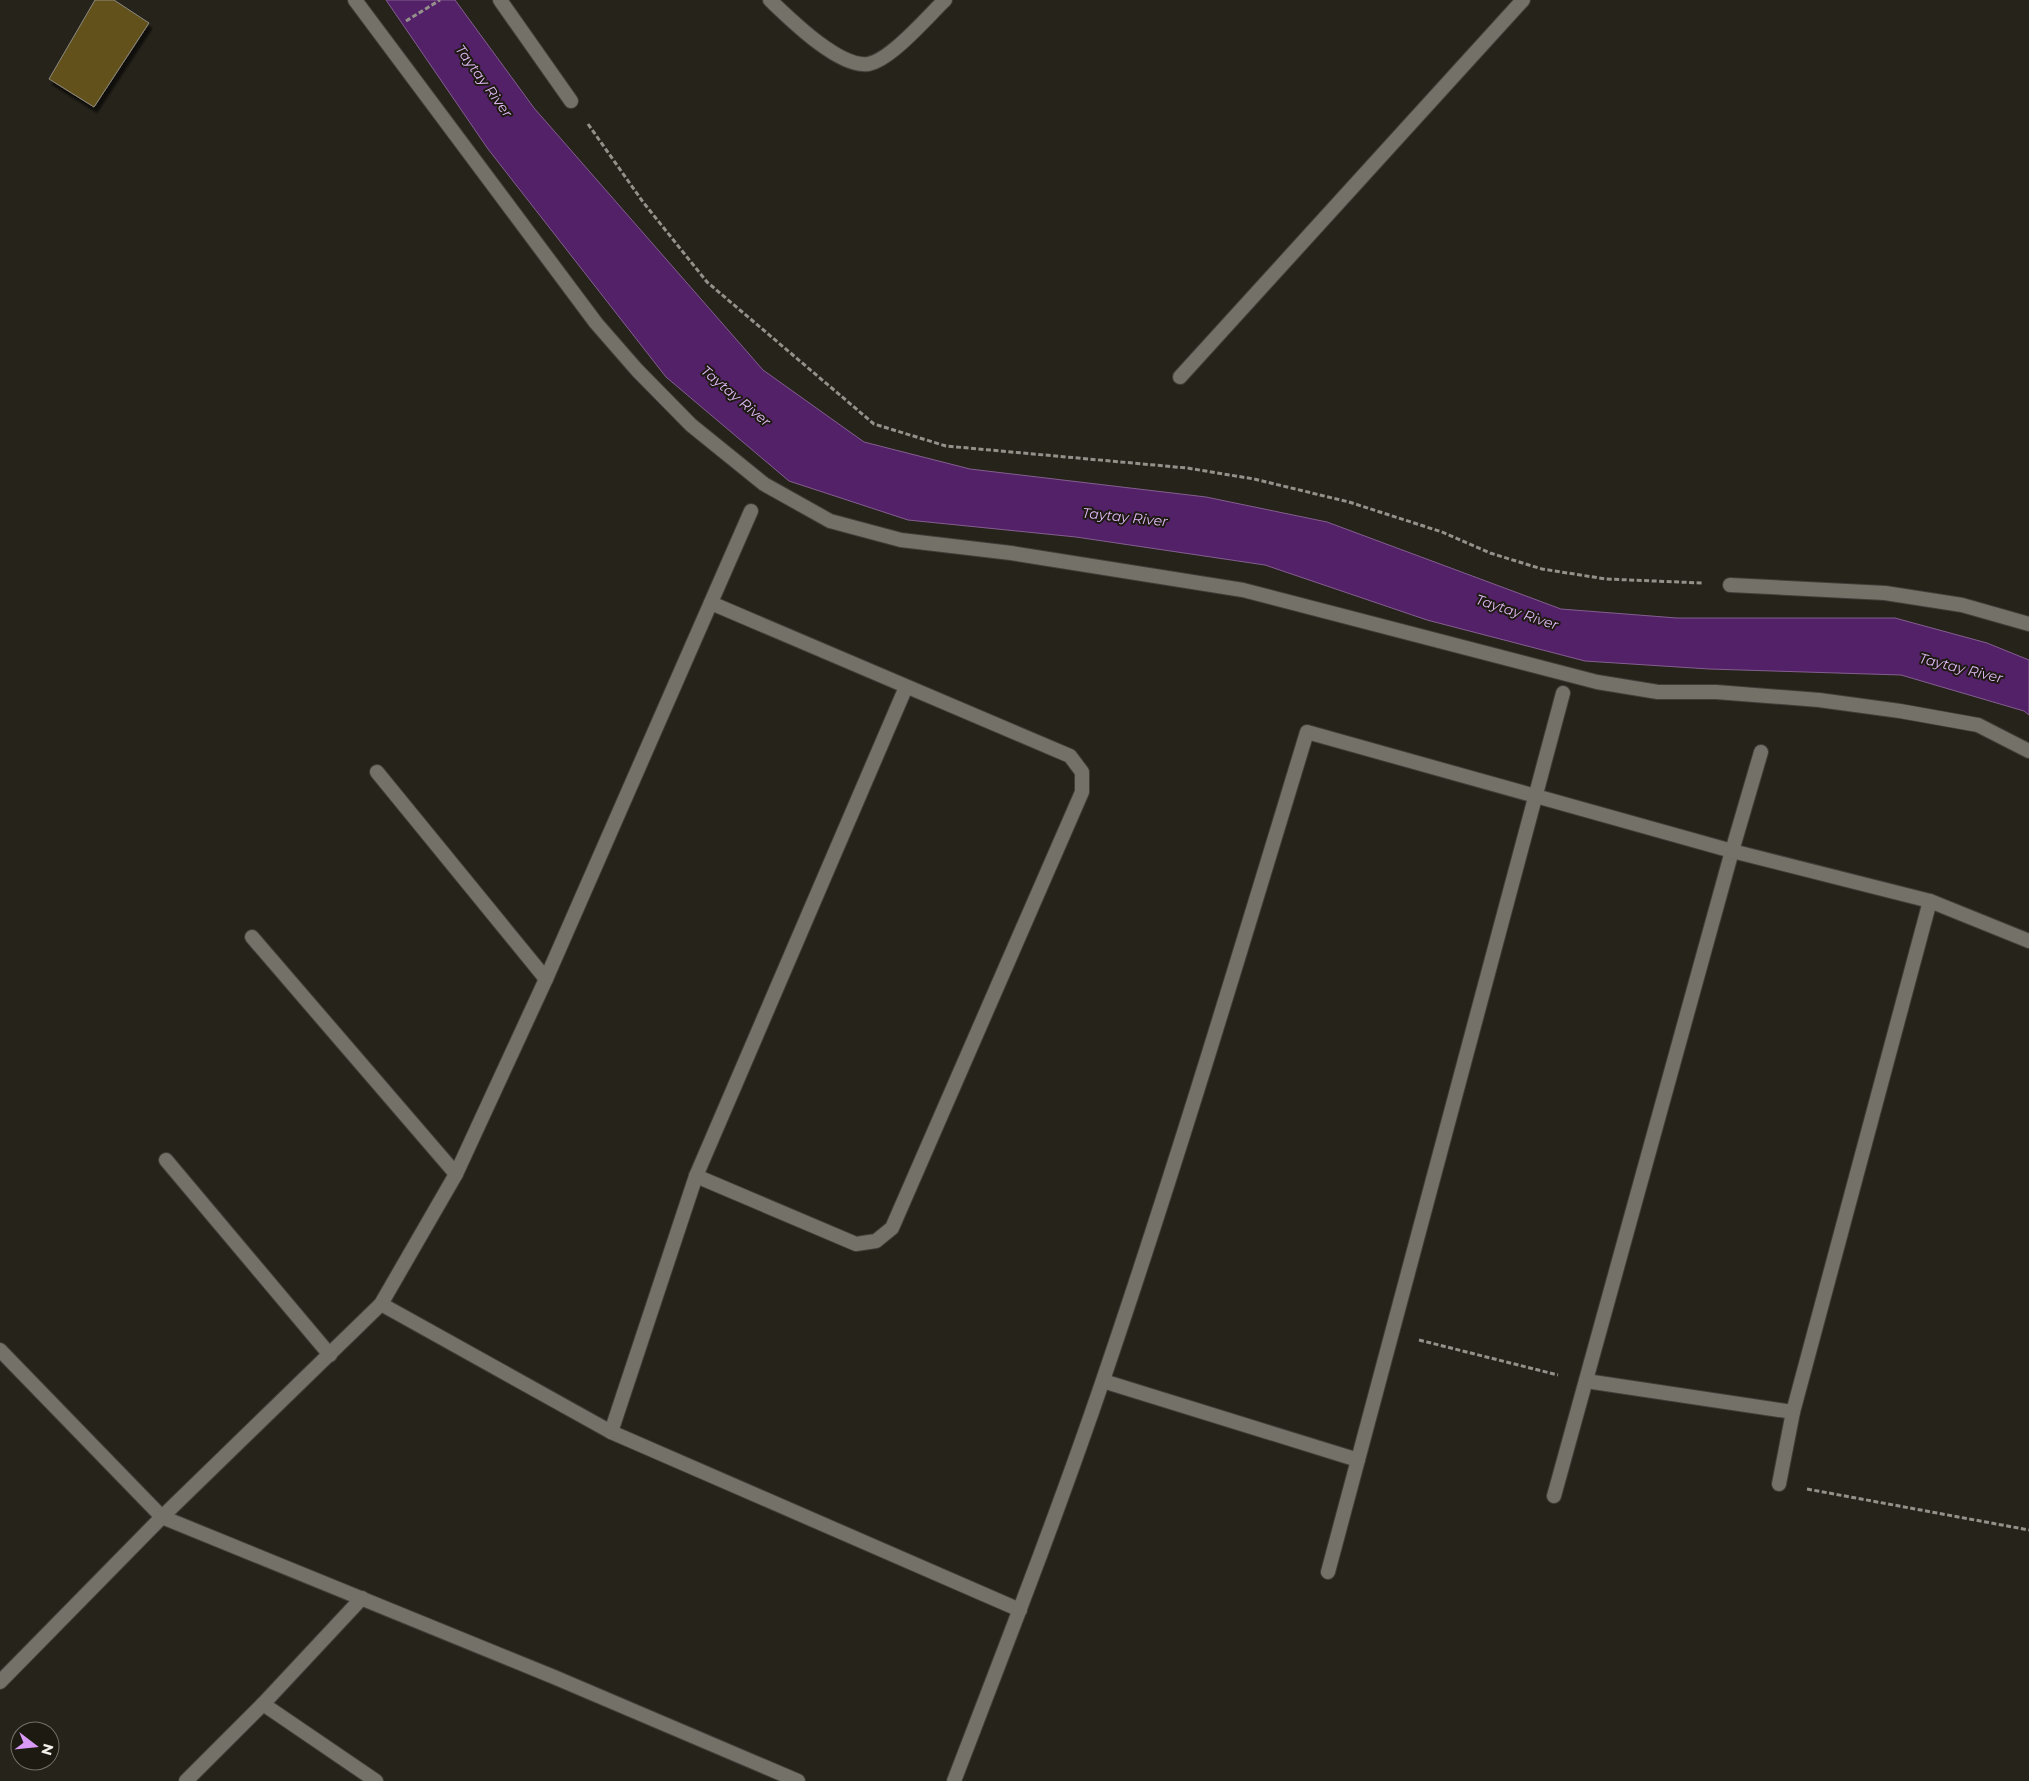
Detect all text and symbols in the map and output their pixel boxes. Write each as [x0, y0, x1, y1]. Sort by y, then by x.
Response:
water label: Taytay River [451, 41, 517, 121]
water label: Taytay River [697, 362, 775, 431]
water label: Taytay River [1081, 504, 1169, 530]
water label: Taytay River [1473, 590, 1561, 634]
water label: Taytay River [1917, 649, 2005, 687]
north arrow [10, 1721, 60, 1771]
text: N [37, 1742, 58, 1758]

